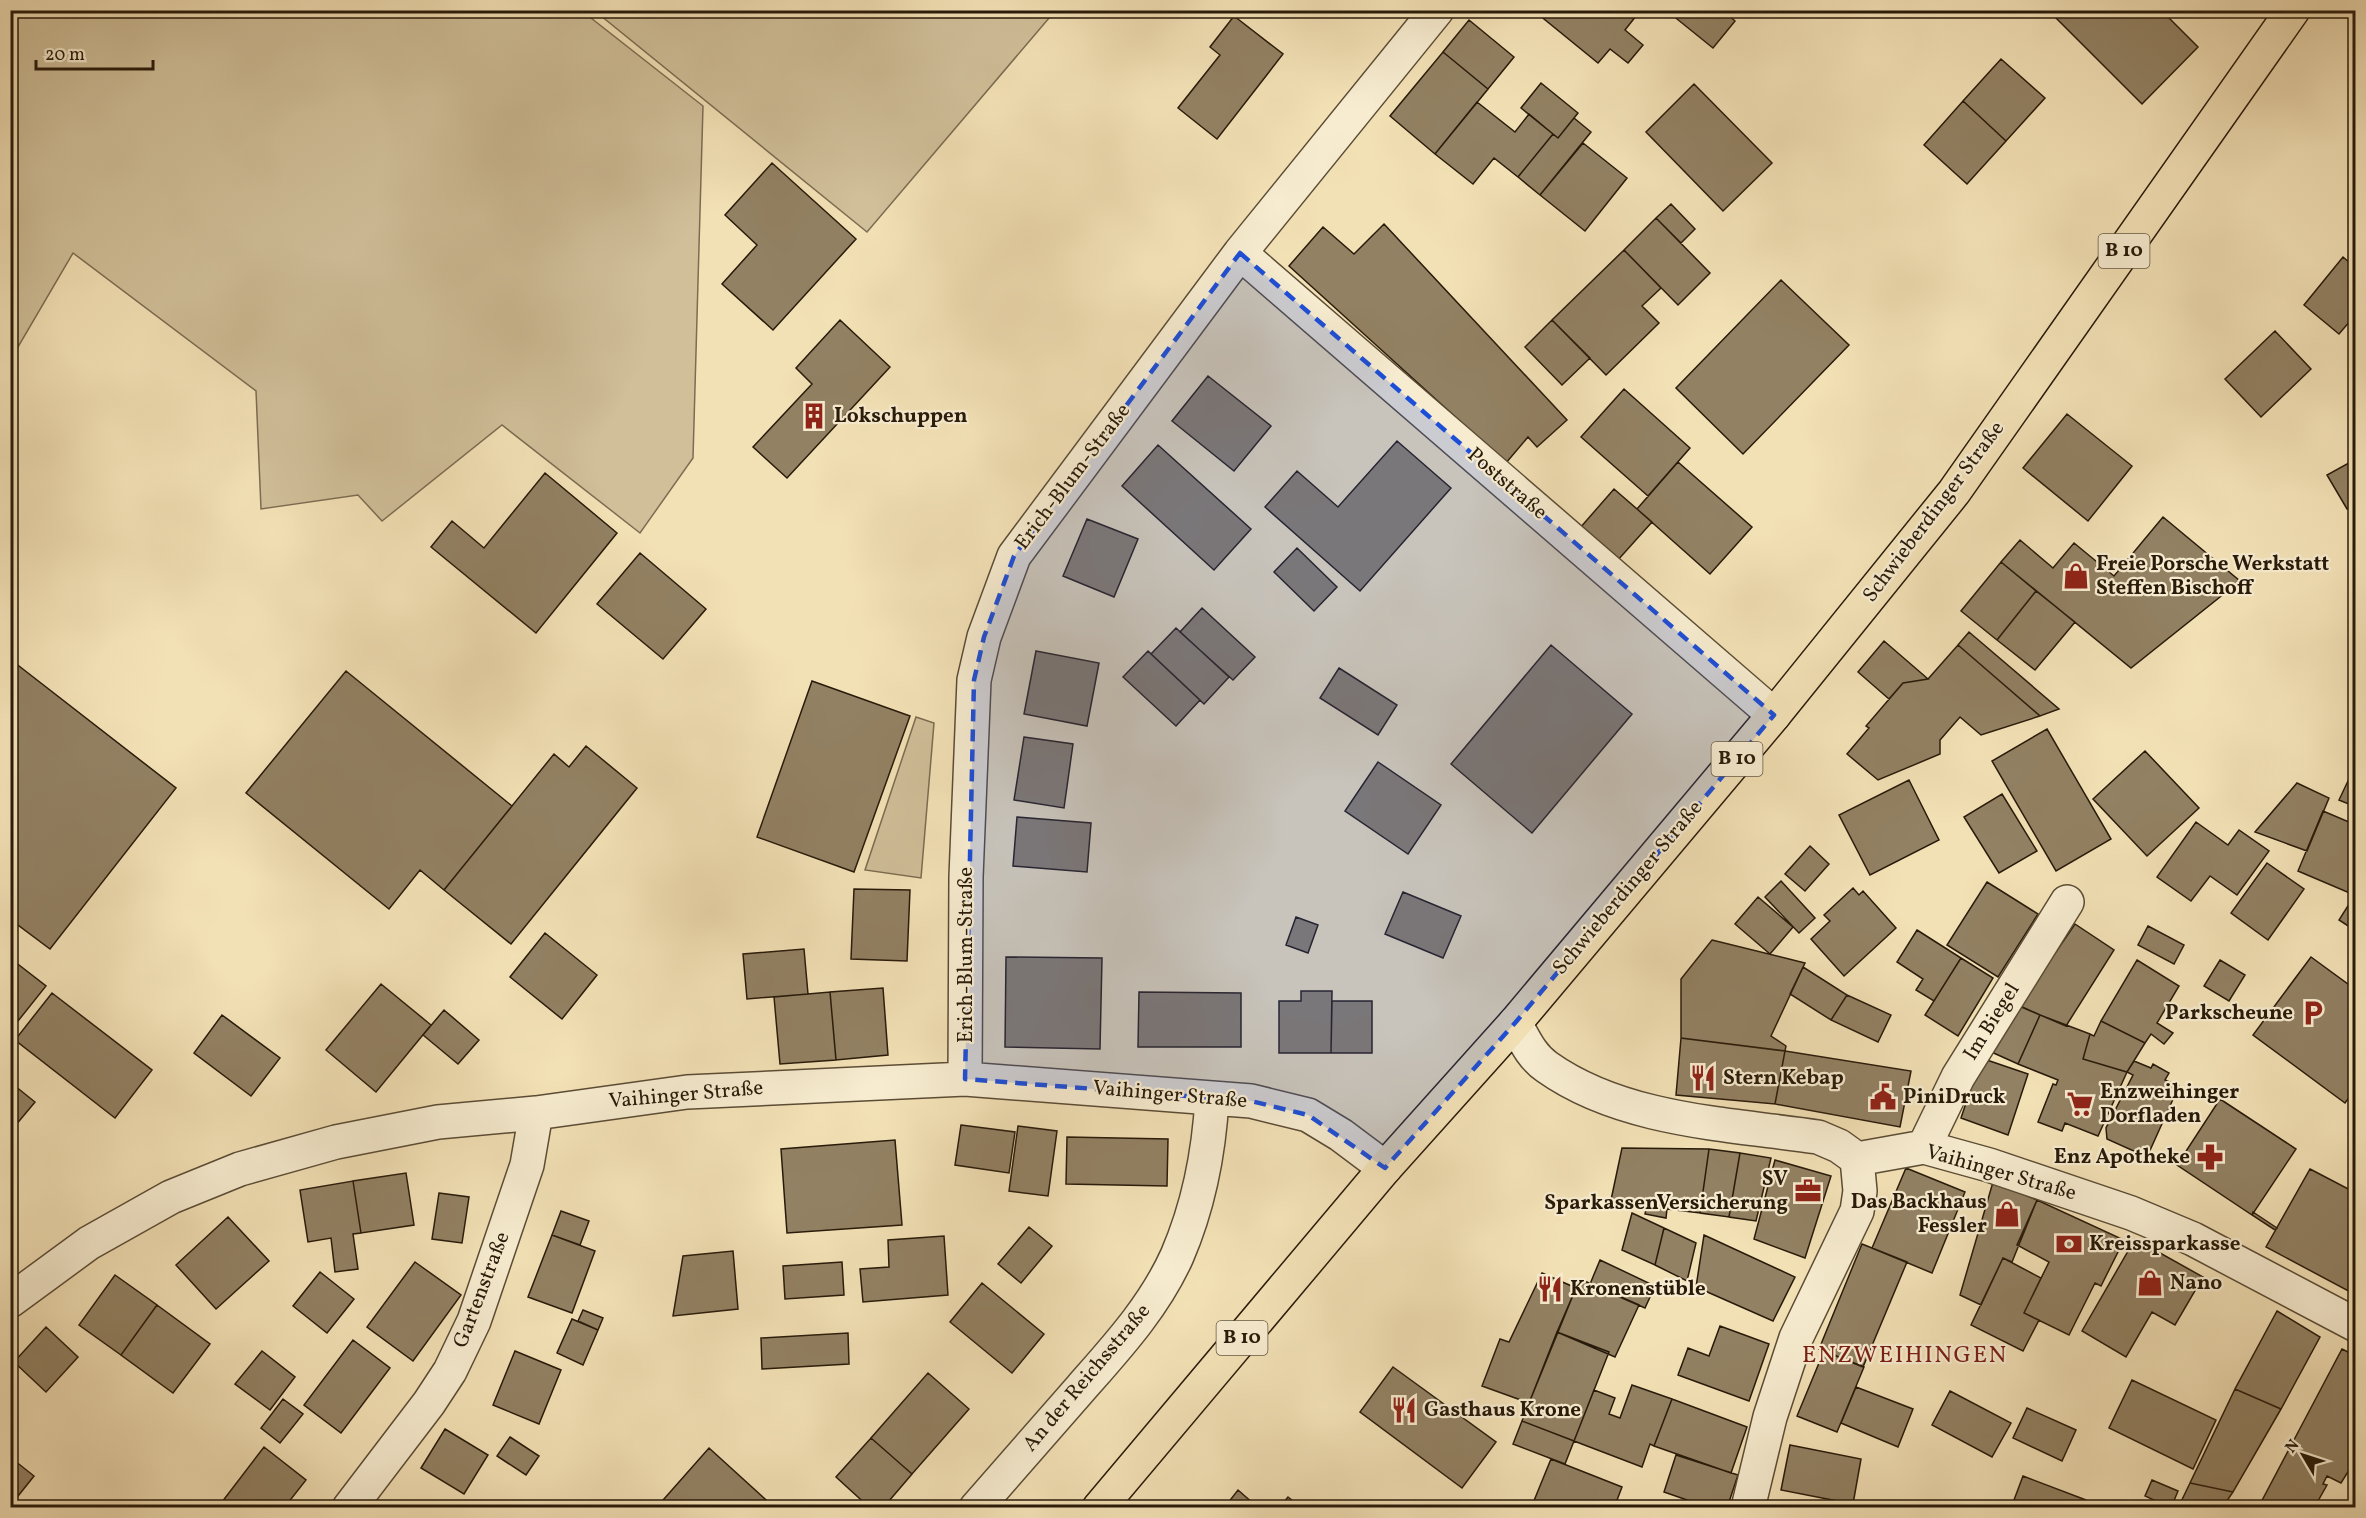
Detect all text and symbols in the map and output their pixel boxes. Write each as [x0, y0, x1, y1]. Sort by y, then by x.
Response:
scale bar [36, 33, 153, 71]
text: 20 m [45, 43, 85, 68]
road number: B 10 [2098, 234, 2150, 268]
street label: Erich-Blum-Straße [1008, 398, 1138, 556]
building icon: Lokschuppen [799, 401, 829, 431]
place label: Lokschuppen [834, 402, 968, 431]
street label: Schwieberdinger Straße [1856, 415, 2012, 609]
street label: Poststraße [1461, 441, 1553, 527]
place label: Freie Porsche Werkstatt Steffen Bischoff [2096, 550, 2329, 603]
shop icon: Freie Porsche Werkstatt Steffen Bischoff [2061, 561, 2091, 591]
road number: B 10 [1712, 742, 1762, 776]
street label: Schwieberdinger Straße [1546, 794, 1710, 982]
street label: Erich-Blum-Straße [952, 867, 981, 1043]
street label: Im Biegel [1957, 978, 2027, 1066]
parking icon: Parkscheune [2298, 998, 2328, 1028]
place label: Parkscheune [2165, 999, 2293, 1028]
restaurant icon: Stern Kebap [1688, 1063, 1718, 1093]
place label: Stern Kebap [1723, 1064, 1844, 1093]
street label: Vaihinger Straße [607, 1074, 765, 1116]
street label: Vaihinger Straße [1091, 1074, 1249, 1116]
place label: Enzweihinger Dorfladen [2100, 1078, 2239, 1131]
public building icon: PiniDruck [1868, 1082, 1898, 1112]
place label: PiniDruck [1903, 1083, 2006, 1112]
supermarket icon: Enzweihinger Dorfladen [2065, 1089, 2095, 1119]
street label: Vaihinger Straße [1922, 1138, 2080, 1208]
pharmacy icon: Enz Apotheke [2195, 1142, 2225, 1172]
place label: Enz Apotheke [2054, 1143, 2190, 1172]
place label: SV SparkassenVersicherung [1544, 1165, 1788, 1218]
office icon: SV SparkassenVersicherung [1793, 1176, 1823, 1206]
place label: Das Backhaus Fessler [1851, 1188, 1987, 1241]
shop icon: Das Backhaus Fessler [1992, 1199, 2022, 1229]
street label: Gartenstraße [447, 1228, 517, 1352]
bank icon: Kreissparkasse [2054, 1229, 2084, 1259]
place label: Kreissparkasse [2089, 1230, 2241, 1259]
shop icon: Nano [2135, 1268, 2165, 1298]
place label: Nano [2170, 1269, 2222, 1298]
restaurant icon: Kronenstüble [1535, 1274, 1565, 1304]
place label: Kronenstüble [1570, 1275, 1706, 1304]
street label: An der Reichsstraße [1016, 1298, 1158, 1458]
road number: B 10 [1216, 1321, 1268, 1355]
district label: ENZWEIHINGEN [1802, 1339, 2008, 1373]
restaurant icon: Gasthaus Krone [1389, 1395, 1419, 1425]
place label: Gasthaus Krone [1424, 1396, 1581, 1425]
north arrow [2273, 1425, 2333, 1485]
text: N [2281, 1435, 2305, 1458]

